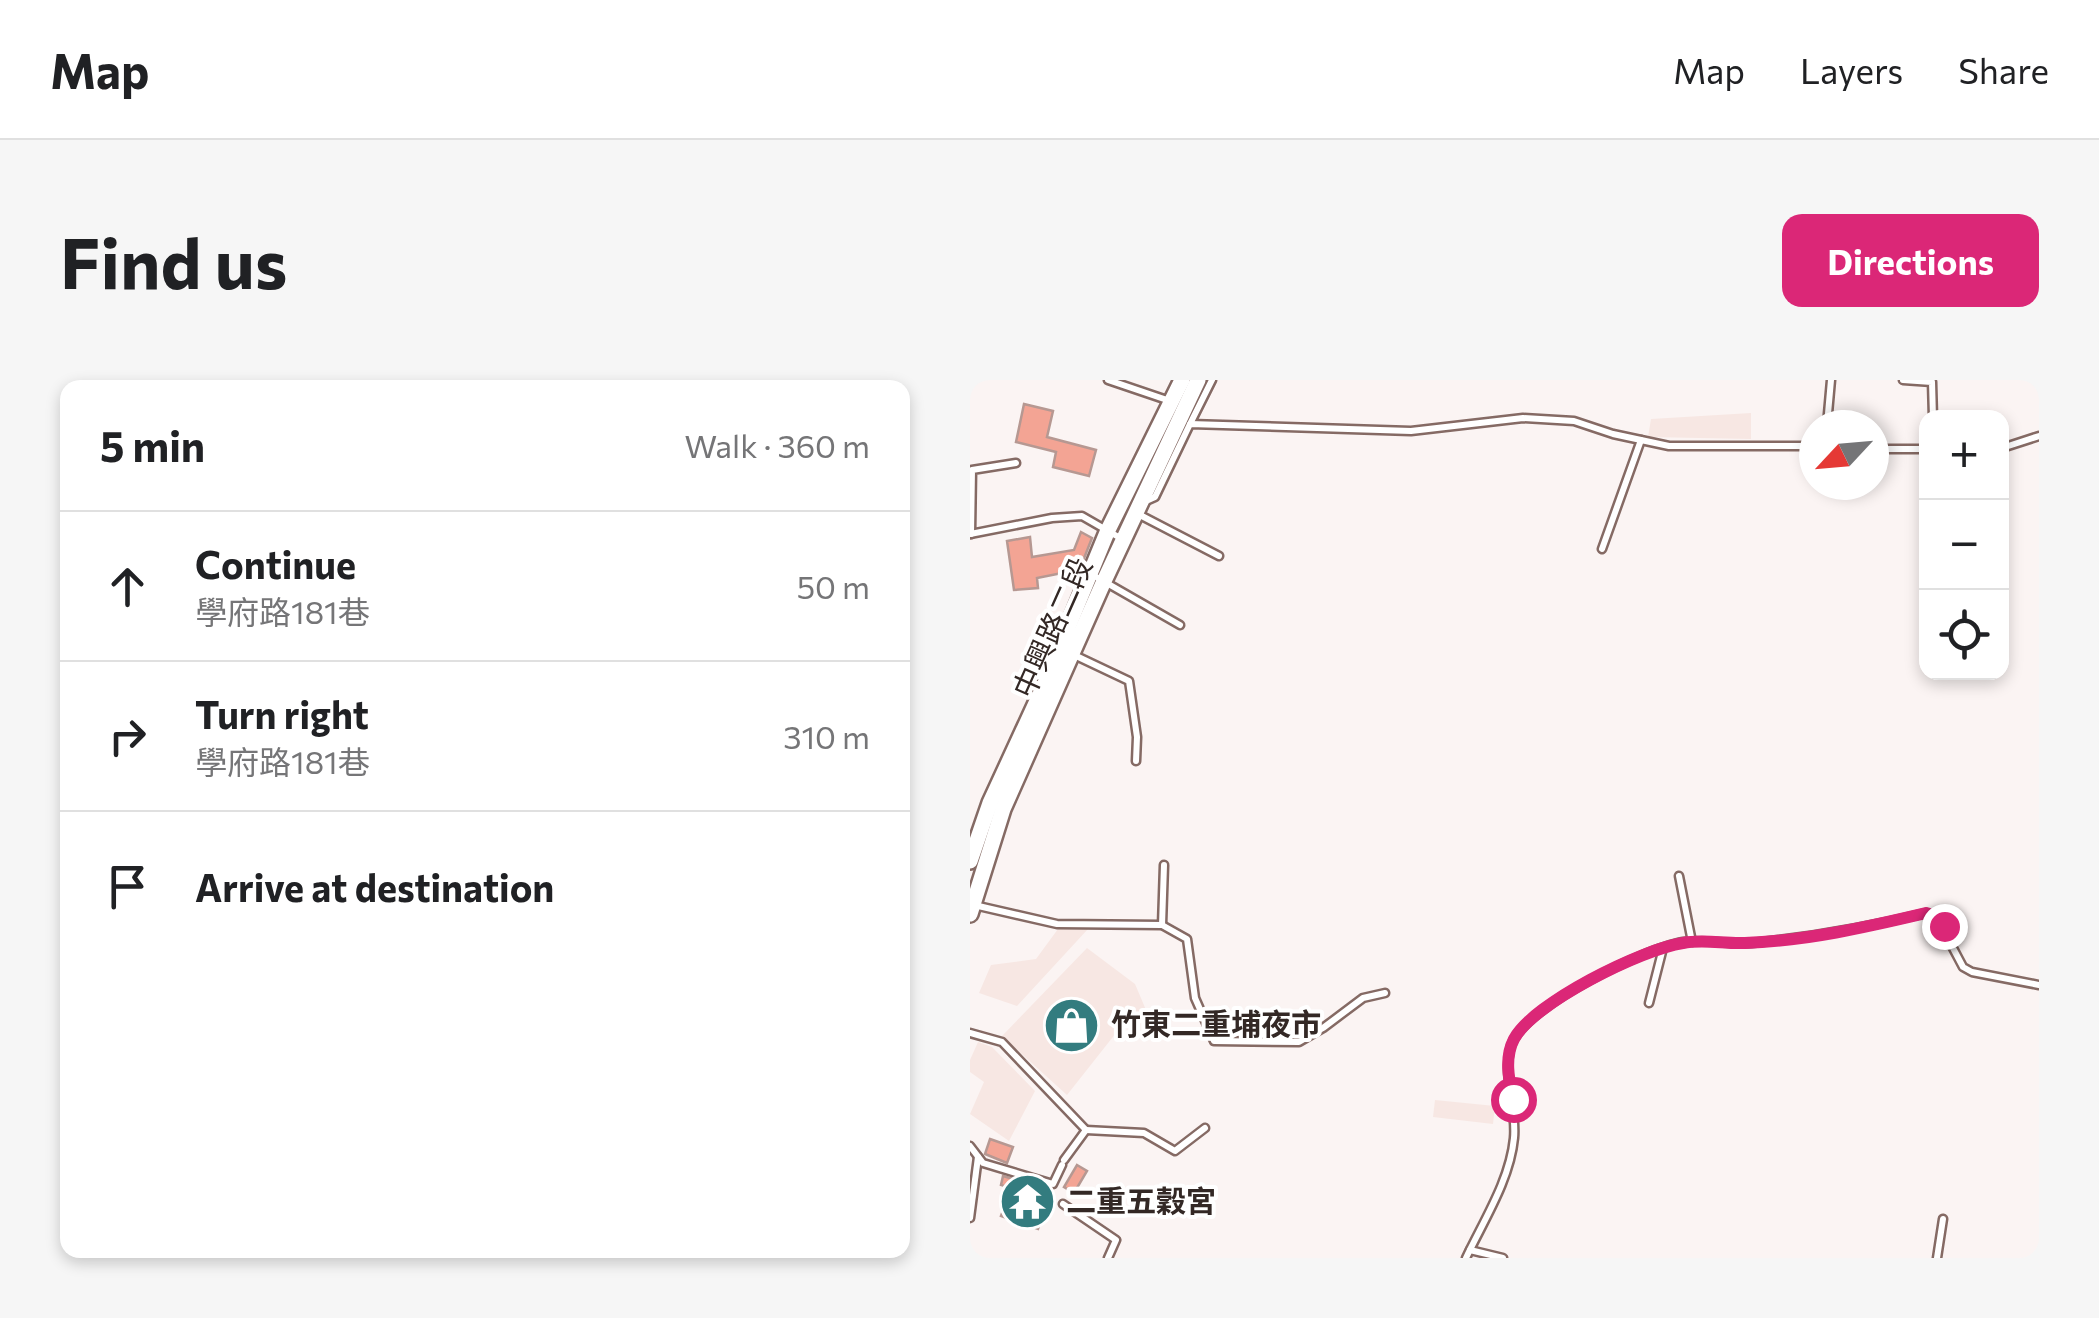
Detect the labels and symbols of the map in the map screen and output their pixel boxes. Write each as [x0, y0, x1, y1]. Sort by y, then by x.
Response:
north arrow [1799, 410, 1889, 500]
street label: 中興路二段 [1003, 551, 1098, 703]
route end [1922, 904, 1968, 950]
shop icon: 竹東二重埔夜市 [1042, 995, 1102, 1055]
place label: 竹東二重埔夜市 [1111, 1004, 1321, 1041]
route start [1491, 1077, 1537, 1123]
temple icon: 二重五穀宮 [997, 1172, 1057, 1232]
place label: 二重五穀宮 [1066, 1181, 1216, 1218]

